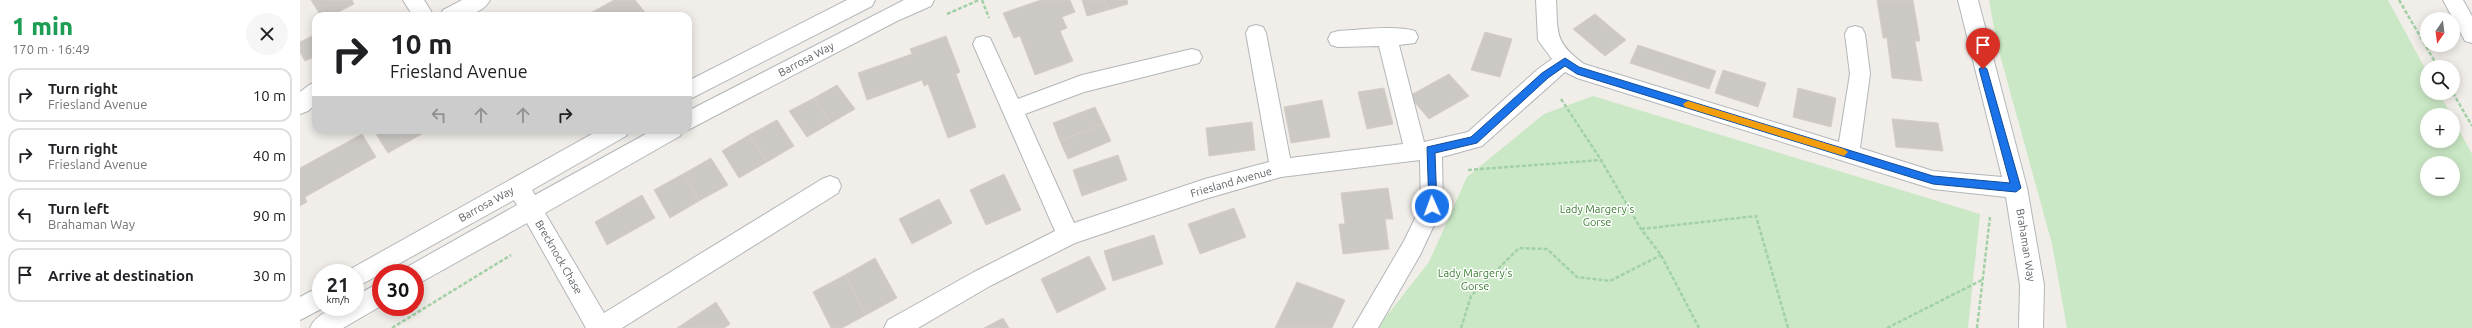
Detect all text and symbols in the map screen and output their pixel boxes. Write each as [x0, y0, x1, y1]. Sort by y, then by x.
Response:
north arrow [2420, 12, 2460, 52]
map controls [2420, 12, 2460, 196]
text: 1 min [12, 13, 73, 40]
button: close [246, 13, 288, 55]
icon: right [324, 28, 376, 80]
text: 10 m [390, 28, 452, 59]
pin [1966, 28, 2000, 69]
icon: arrive [1972, 34, 1994, 56]
street label: Barrosa Way [776, 39, 836, 79]
text: 170 m · 16:49 [12, 42, 90, 56]
button: search [2420, 60, 2460, 100]
text: Friesland Avenue [390, 61, 528, 81]
text: Turn right [48, 80, 118, 97]
icon: right [14, 84, 36, 106]
text: 10 m [253, 87, 286, 104]
text: Friesland Avenue [48, 97, 147, 111]
icon: left [428, 104, 450, 126]
icon: ahead [470, 104, 492, 126]
icon: ahead [512, 104, 534, 126]
icon: right [554, 104, 576, 126]
button: + [2420, 108, 2460, 148]
text: Turn right [48, 140, 118, 157]
icon: right [14, 144, 36, 166]
text: 40 m [253, 147, 286, 164]
button: − [2420, 156, 2460, 196]
text: Friesland Avenue [48, 157, 147, 171]
street label: Friesland Avenue [1189, 165, 1273, 199]
street label: Barrosa Way [456, 184, 516, 224]
position arrow [1411, 185, 1453, 227]
text: Turn left [48, 200, 109, 217]
park label: Lady Margery's Gorse [1560, 203, 1634, 228]
icon: left [14, 204, 36, 226]
text: 90 m [253, 207, 286, 224]
street label: Brahaman Way [2014, 208, 2038, 283]
text: Brahaman Way [48, 217, 135, 231]
street label: Brecknock Chase [533, 218, 585, 296]
icon: arrive [14, 264, 36, 286]
speed limit sign: 30 [372, 264, 424, 316]
text: Arrive at destination [48, 267, 194, 284]
text: 30 m [253, 267, 286, 284]
park label: Lady Margery’s Gorse [1438, 267, 1512, 292]
text: 21 [327, 273, 349, 296]
text: km/h [326, 294, 350, 305]

